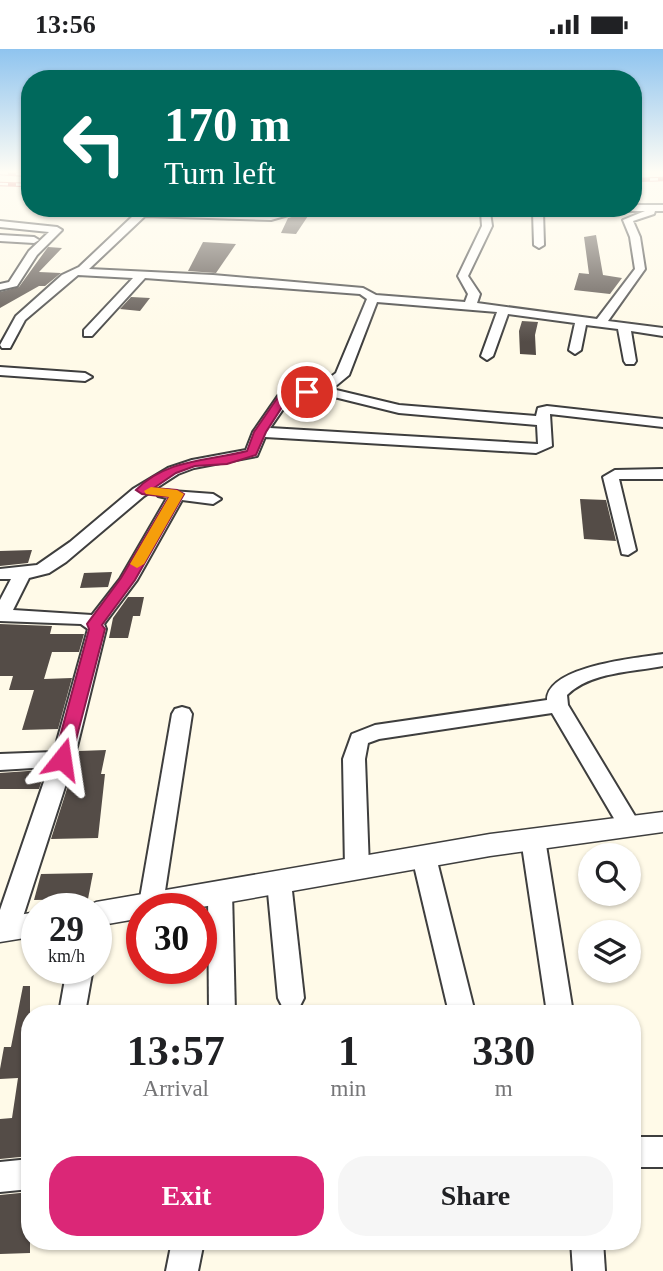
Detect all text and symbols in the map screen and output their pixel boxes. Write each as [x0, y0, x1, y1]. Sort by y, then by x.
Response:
text: 13:56 [35, 10, 96, 39]
text: 170 m [164, 97, 291, 152]
icon: left [49, 98, 140, 189]
text: Turn left [164, 155, 276, 191]
pin [277, 362, 337, 422]
icon: arrive [288, 373, 326, 411]
position arrow [25, 722, 99, 796]
map controls [578, 843, 641, 983]
button: search [578, 843, 641, 906]
speed limit sign: 30 [126, 893, 217, 984]
text: 29 [49, 910, 84, 949]
button: layers [578, 920, 641, 983]
text: km/h [48, 946, 85, 966]
text: 13:57 [127, 1028, 225, 1074]
text: 1 [338, 1028, 359, 1074]
text: 330 [472, 1028, 535, 1074]
text: Arrival [143, 1076, 209, 1101]
text: min [331, 1076, 366, 1101]
text: m [495, 1076, 513, 1101]
button: Exit [49, 1156, 324, 1236]
button: Share [338, 1156, 613, 1236]

